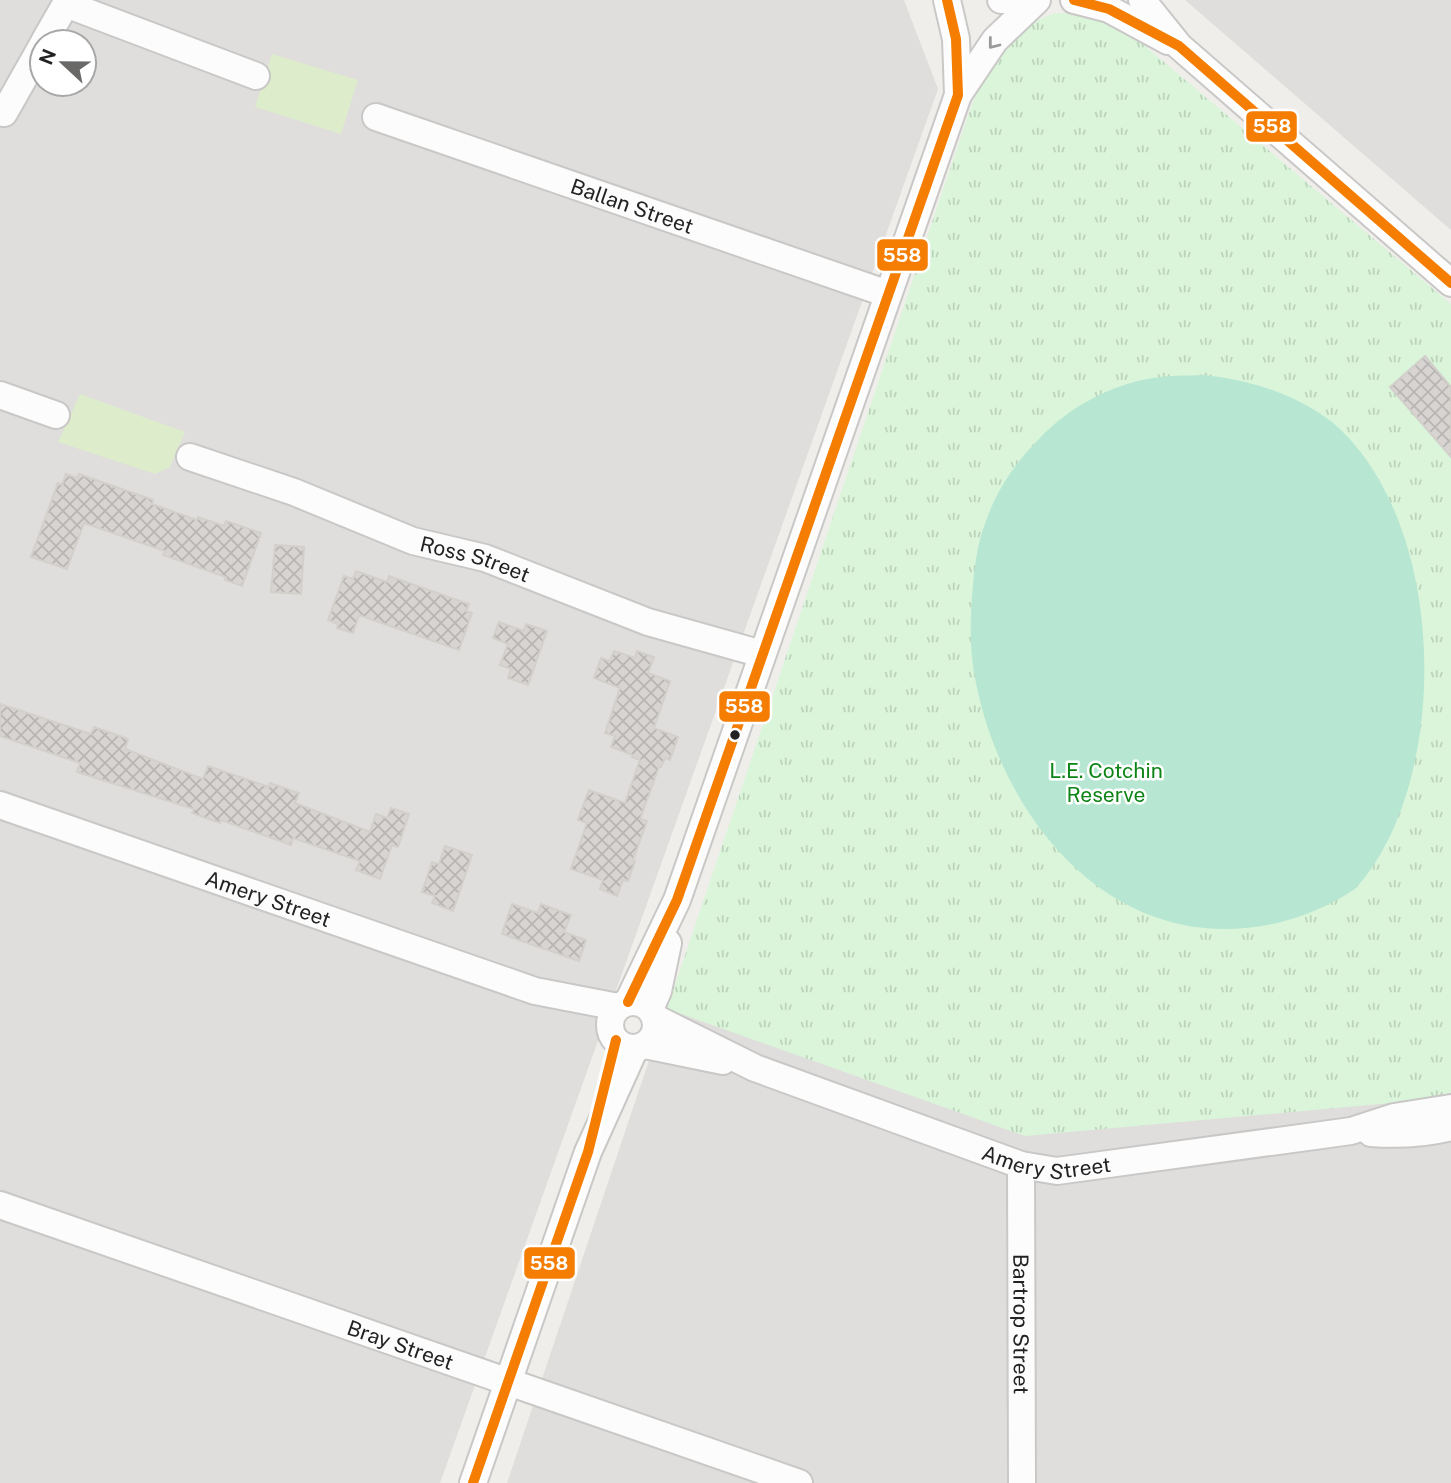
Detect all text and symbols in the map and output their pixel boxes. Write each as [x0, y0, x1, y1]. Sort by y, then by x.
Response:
north arrow [28, 28, 98, 98]
one-way arrow [989, 36, 1002, 49]
text: N [34, 46, 60, 68]
line badge: 558 [1245, 110, 1298, 143]
text: 558 [1253, 115, 1291, 137]
street label: Ballan Street [567, 173, 697, 238]
line badge: 558 [876, 238, 929, 272]
text: 558 [883, 244, 921, 266]
street label: Ross Street [418, 531, 534, 587]
line badge: 558 [718, 690, 771, 723]
text: 558 [725, 695, 763, 717]
unlabelled marker [728, 728, 742, 742]
park label: L.E. Cotchin Reserve [1049, 758, 1163, 807]
street label: Amery Street [202, 865, 334, 932]
street label: Amery Street [979, 1139, 1112, 1184]
line badge: 558 [523, 1246, 576, 1280]
text: 558 [530, 1252, 568, 1274]
street label: Bartrop Street [1009, 1254, 1034, 1394]
street label: Bray Street [344, 1314, 457, 1374]

